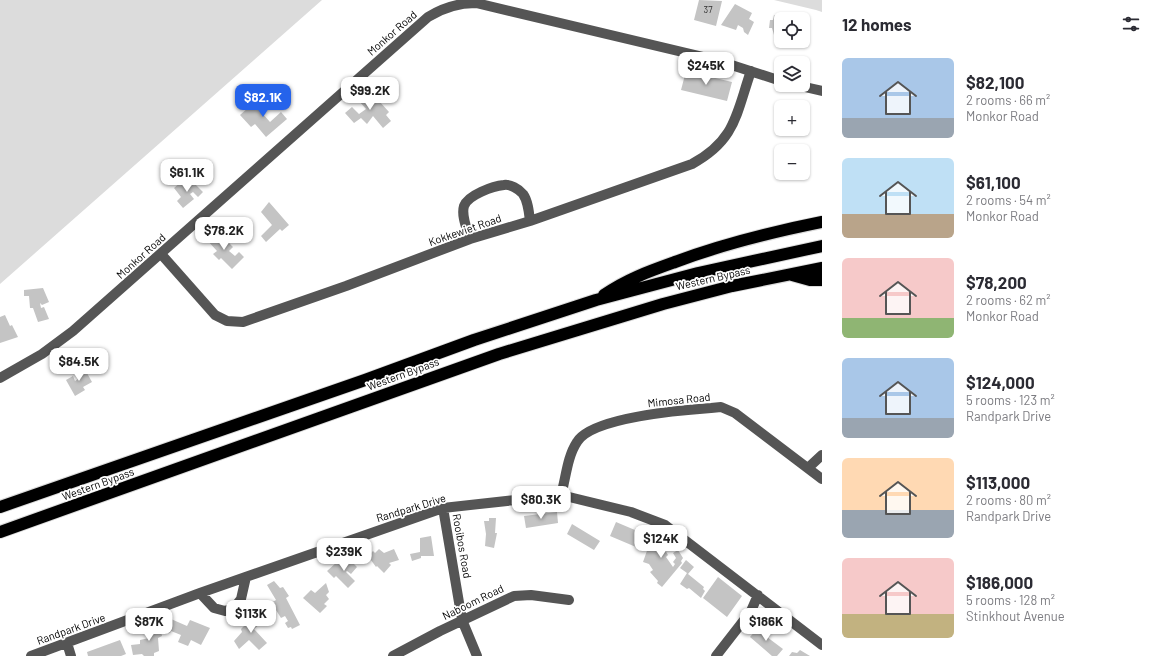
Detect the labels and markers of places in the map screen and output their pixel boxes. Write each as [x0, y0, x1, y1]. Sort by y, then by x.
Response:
pin: $245K [678, 52, 734, 86]
pin: $99.2K [337, 77, 403, 111]
pin: $82.1K [230, 84, 296, 118]
pin: $61.1K [154, 159, 220, 193]
pin: $78.2K [191, 217, 257, 251]
pin: $84.5K [46, 348, 112, 382]
pin: $80.3K [508, 486, 574, 520]
pin: $124K [633, 525, 689, 559]
pin: $239K [316, 538, 372, 572]
pin: $113K [223, 600, 279, 634]
pin: $87K [125, 608, 173, 642]
pin: $186K [738, 608, 794, 642]

